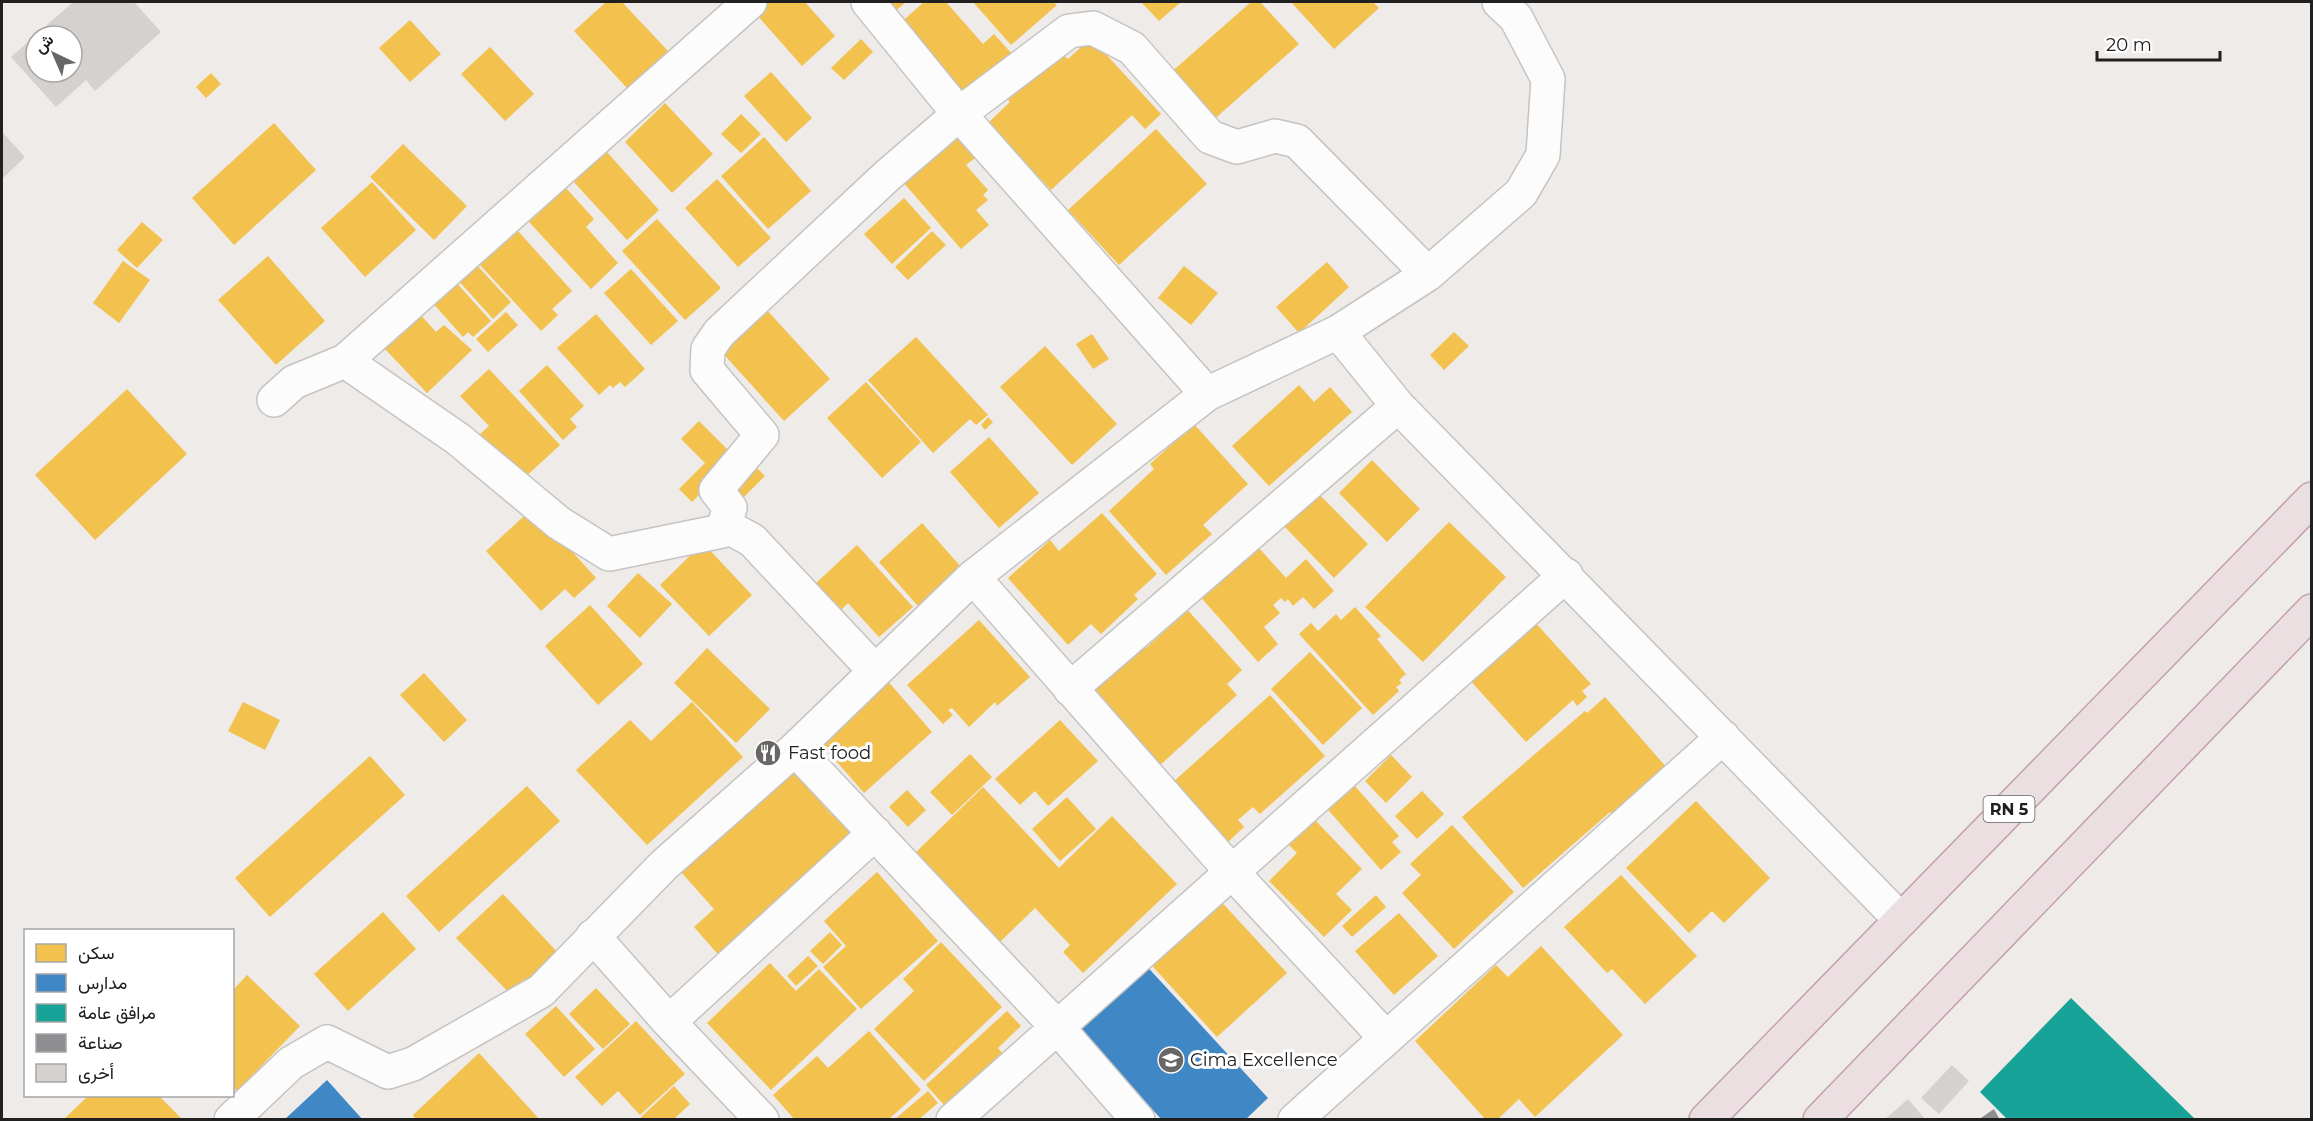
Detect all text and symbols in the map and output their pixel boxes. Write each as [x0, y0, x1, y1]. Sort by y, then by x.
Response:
north arrow [24, 24, 84, 84]
scale bar [2097, 24, 2220, 62]
text: ش [30, 30, 57, 57]
text: 20 m [2106, 34, 2152, 56]
restaurant icon: Fast food [753, 738, 783, 768]
place label: Fast food [788, 742, 871, 764]
road number: RN 5 [1984, 796, 2034, 822]
legend [24, 929, 234, 1097]
text: سكن [78, 942, 114, 964]
text: مدارس [78, 972, 127, 994]
text: مرافق عامة [78, 1002, 156, 1024]
text: صناعة [78, 1032, 123, 1054]
school or university icon: Cima Excellence [1156, 1045, 1186, 1075]
place label: Cima Excellence [1190, 1049, 1338, 1071]
text: أخرى [78, 1062, 114, 1084]

